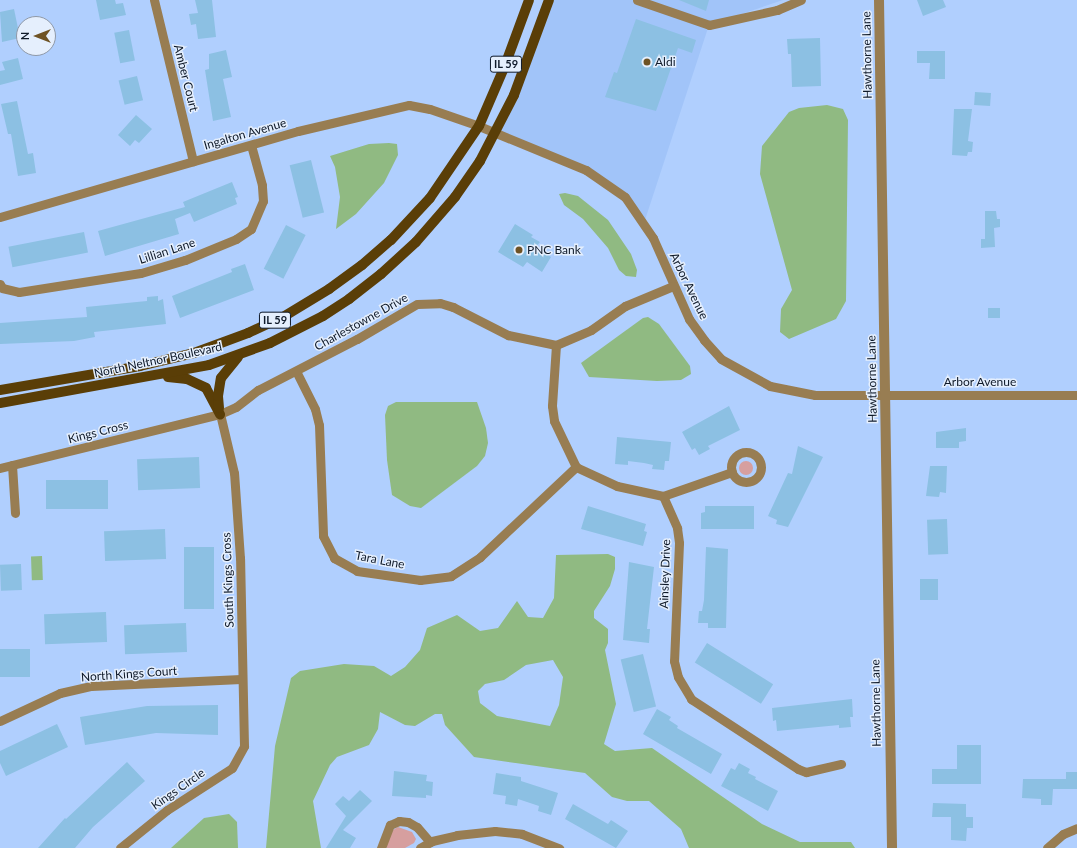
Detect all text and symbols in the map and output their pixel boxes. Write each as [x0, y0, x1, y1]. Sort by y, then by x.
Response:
street label: Hawthorne Lane [859, 11, 875, 99]
north arrow [16, 16, 56, 56]
text: N [18, 32, 31, 40]
street label: Amber Court [171, 43, 201, 113]
road number: IL 59 [489, 55, 523, 73]
place label: Aldi [655, 55, 676, 69]
marker: Aldi [642, 57, 652, 67]
street label: Ingalton Avenue [202, 115, 288, 153]
street label: Lillian Lane [137, 235, 197, 267]
place label: PNC Bank [527, 243, 581, 257]
marker: PNC Bank [514, 245, 524, 255]
street label: Arbor Avenue [666, 250, 712, 322]
street label: Charlestowne Drive [312, 290, 410, 354]
road number: IL 59 [258, 311, 292, 329]
street label: Hawthorne Lane [864, 335, 880, 423]
street label: North Neltnor Boulevard [93, 339, 223, 381]
street label: Arbor Avenue [943, 375, 1017, 389]
street label: Kings Cross [67, 418, 129, 446]
street label: South Kings Cross [219, 532, 237, 628]
street label: Ainsley Drive [657, 539, 673, 609]
street label: Tara Lane [354, 548, 406, 572]
street label: Hawthorne Lane [868, 659, 884, 747]
street label: North Kings Court [80, 663, 178, 685]
street label: Kings Circle [148, 765, 208, 813]

